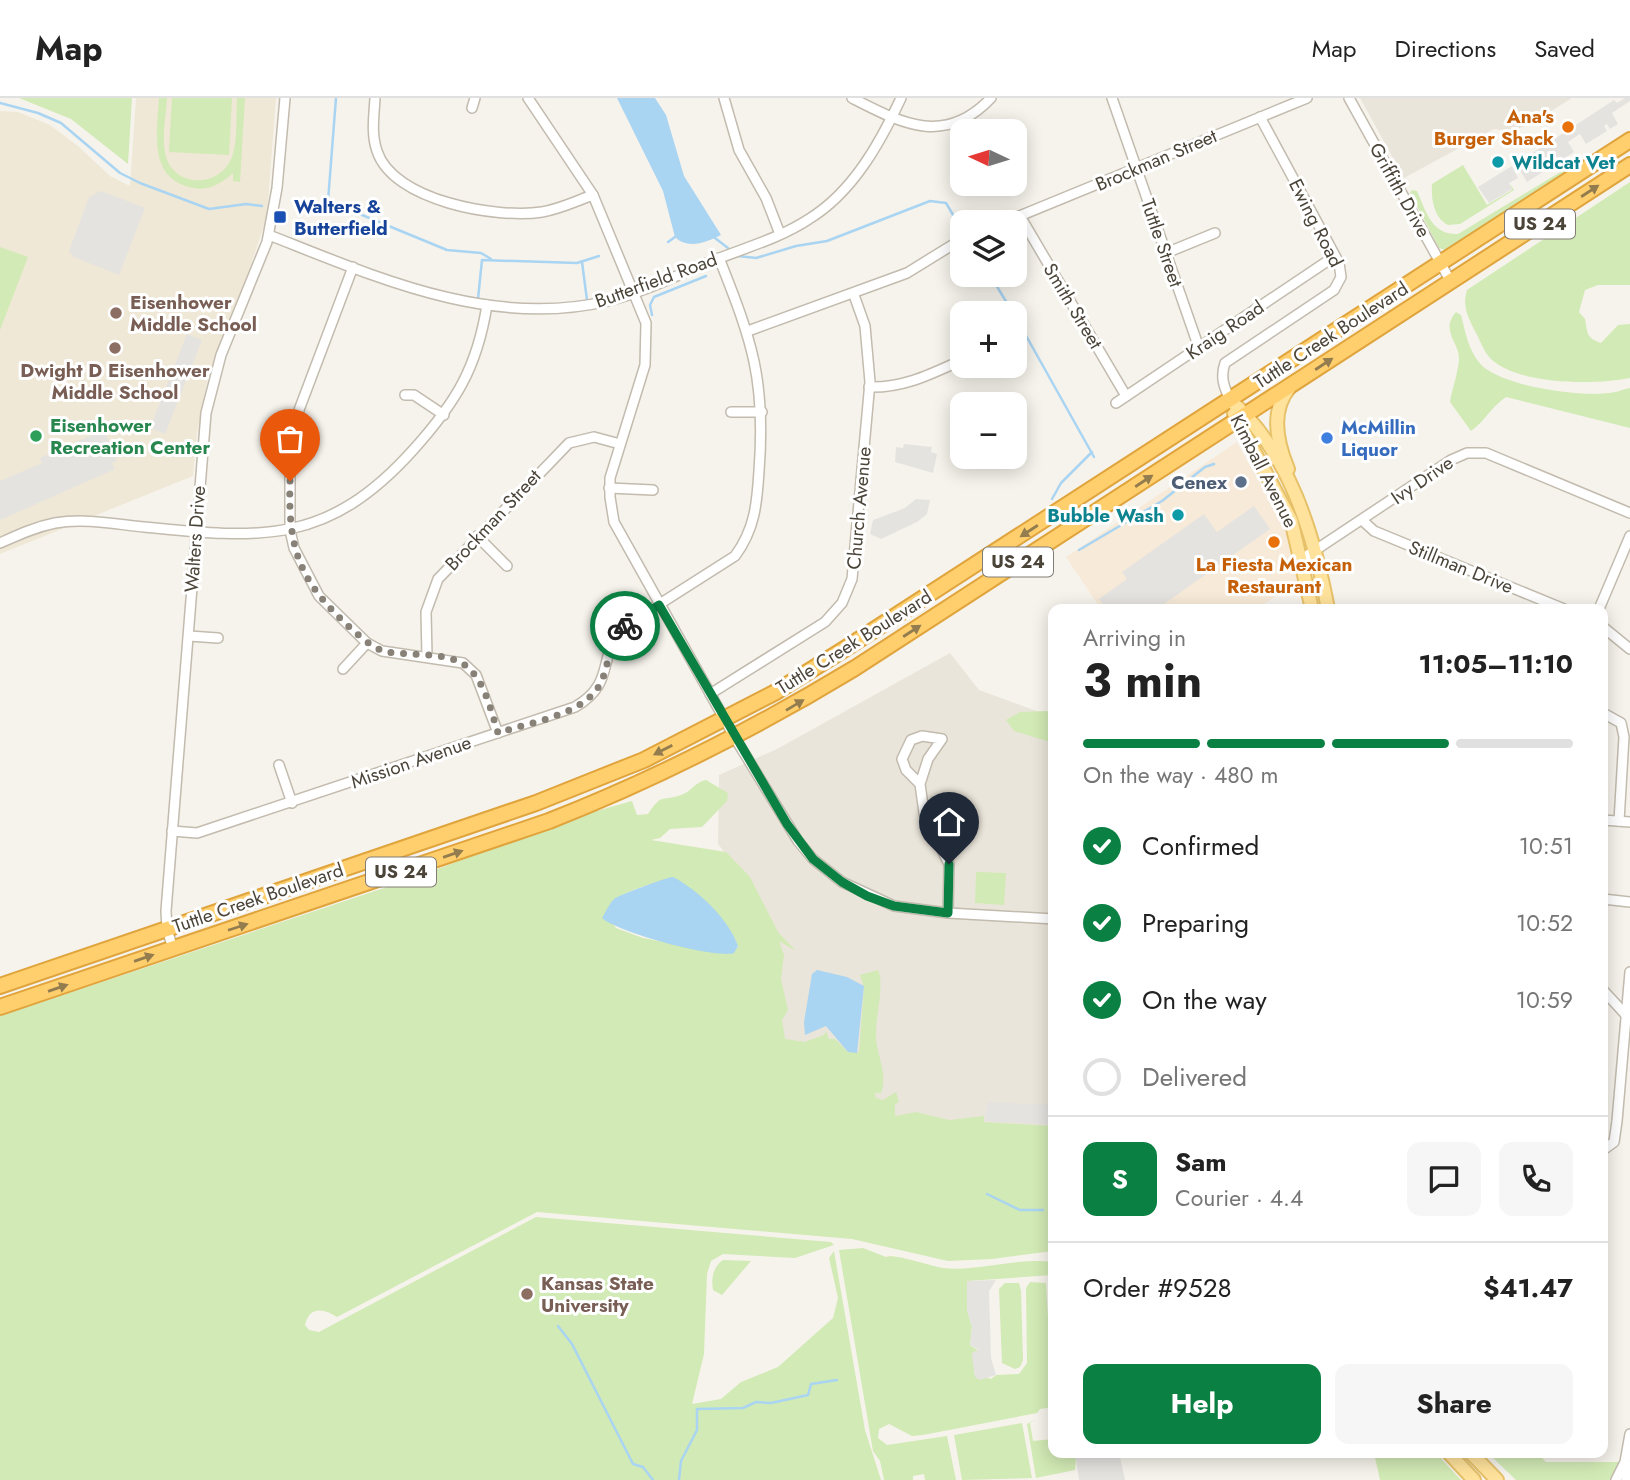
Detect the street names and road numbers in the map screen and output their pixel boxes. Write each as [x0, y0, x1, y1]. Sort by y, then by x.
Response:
street label: Brockman Street [1091, 122, 1221, 198]
street label: Griffith Drive [1363, 138, 1437, 242]
street label: Ewing Road [1282, 174, 1350, 272]
street label: Tuttle Street [1134, 195, 1190, 291]
road number: US 24 [1505, 210, 1575, 238]
street label: Butterfield Road [591, 245, 721, 315]
street label: Smith Street [1037, 258, 1109, 354]
street label: Tuttle Creek Boulevard [1249, 275, 1413, 395]
street label: Kraig Road [1181, 294, 1269, 366]
street label: Kimball Avenue [1224, 410, 1304, 533]
street label: Church Avenue [840, 445, 878, 571]
street label: Ivy Drive [1385, 449, 1459, 511]
street label: Brockman Street [439, 463, 547, 577]
street label: Walters Drive [178, 485, 212, 593]
street label: Stillman Drive [1405, 534, 1517, 600]
road number: US 24 [983, 548, 1053, 576]
street label: Tuttle Creek Boulevard [771, 583, 937, 701]
street label: Mission Avenue [347, 729, 475, 795]
street label: Tuttle Creek Boulevard [169, 856, 347, 940]
road number: US 24 [366, 858, 436, 886]

